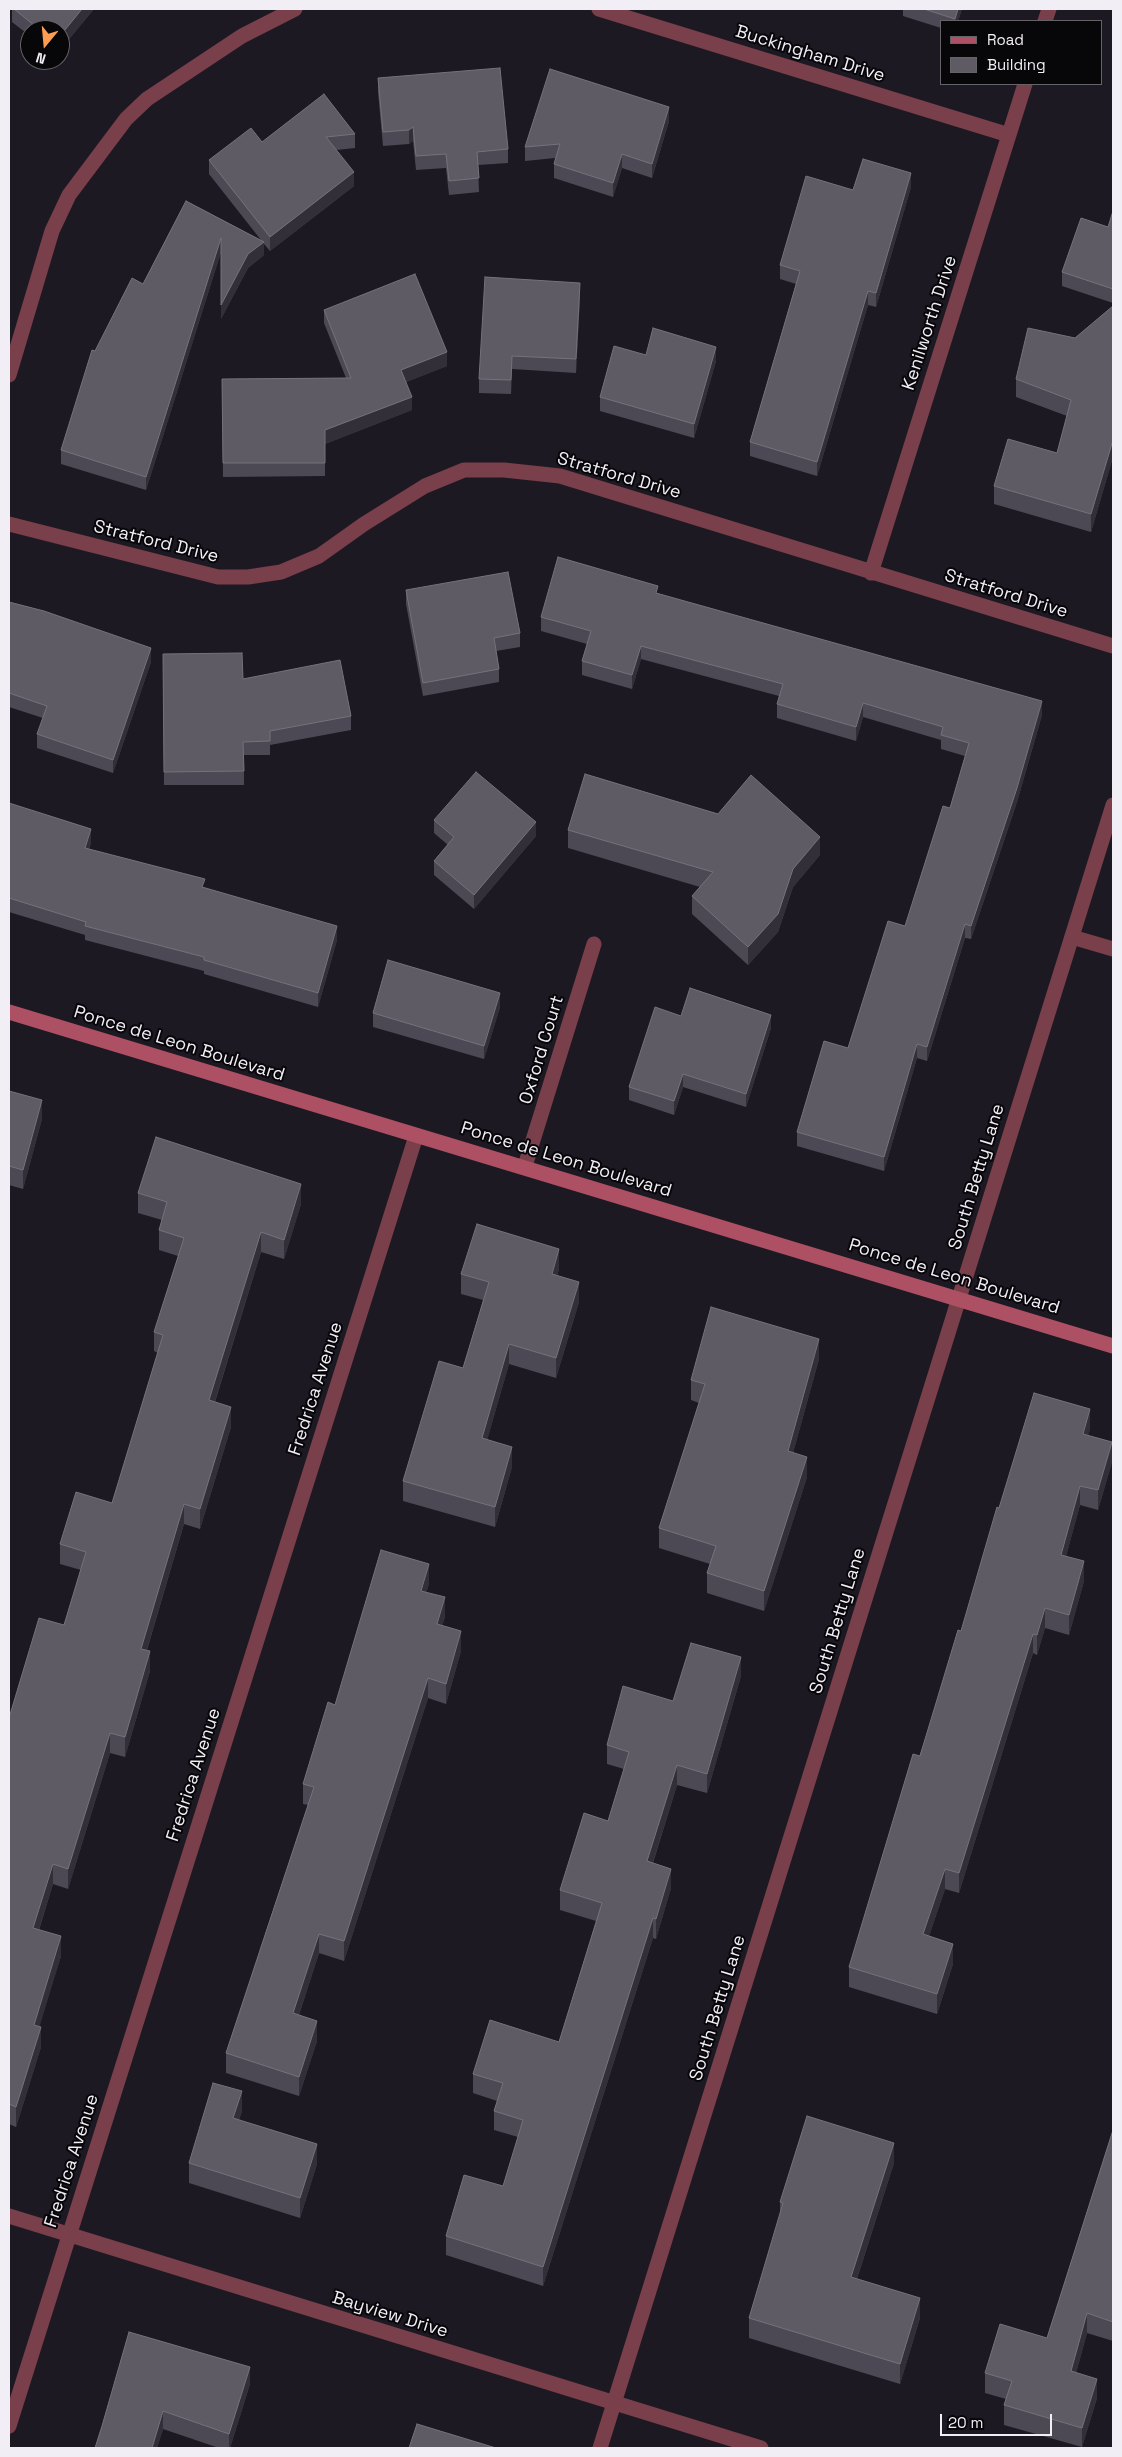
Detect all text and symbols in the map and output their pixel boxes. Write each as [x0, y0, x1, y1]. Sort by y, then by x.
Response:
north arrow [20, 20, 70, 70]
legend [940, 20, 1102, 85]
street label: Buckingham Drive [733, 21, 887, 87]
text: Road [987, 30, 1024, 49]
text: N [34, 48, 48, 68]
text: Building [987, 55, 1046, 74]
street label: Kenilworth Drive [898, 253, 962, 393]
street label: Stratford Drive [555, 448, 683, 504]
street label: Stratford Drive [91, 516, 221, 568]
street label: Stratford Drive [942, 565, 1070, 623]
street label: Oxford Court [515, 993, 569, 1107]
street label: Ponce de Leon Boulevard [71, 1002, 287, 1086]
street label: South Betty Lane [945, 1102, 1009, 1252]
street label: Ponce de Leon Boulevard [458, 1118, 674, 1202]
street label: Ponce de Leon Boulevard [846, 1235, 1062, 1319]
street label: Fredrica Avenue [284, 1320, 348, 1458]
street label: South Betty Lane [806, 1546, 870, 1696]
street label: Fredrica Avenue [162, 1706, 226, 1844]
street label: South Betty Lane [686, 1933, 750, 2083]
street label: Fredrica Avenue [40, 2092, 104, 2230]
street label: Bayview Drive [330, 2287, 450, 2343]
scale bar [942, 2404, 1054, 2436]
text: 20 m [948, 2413, 983, 2432]

